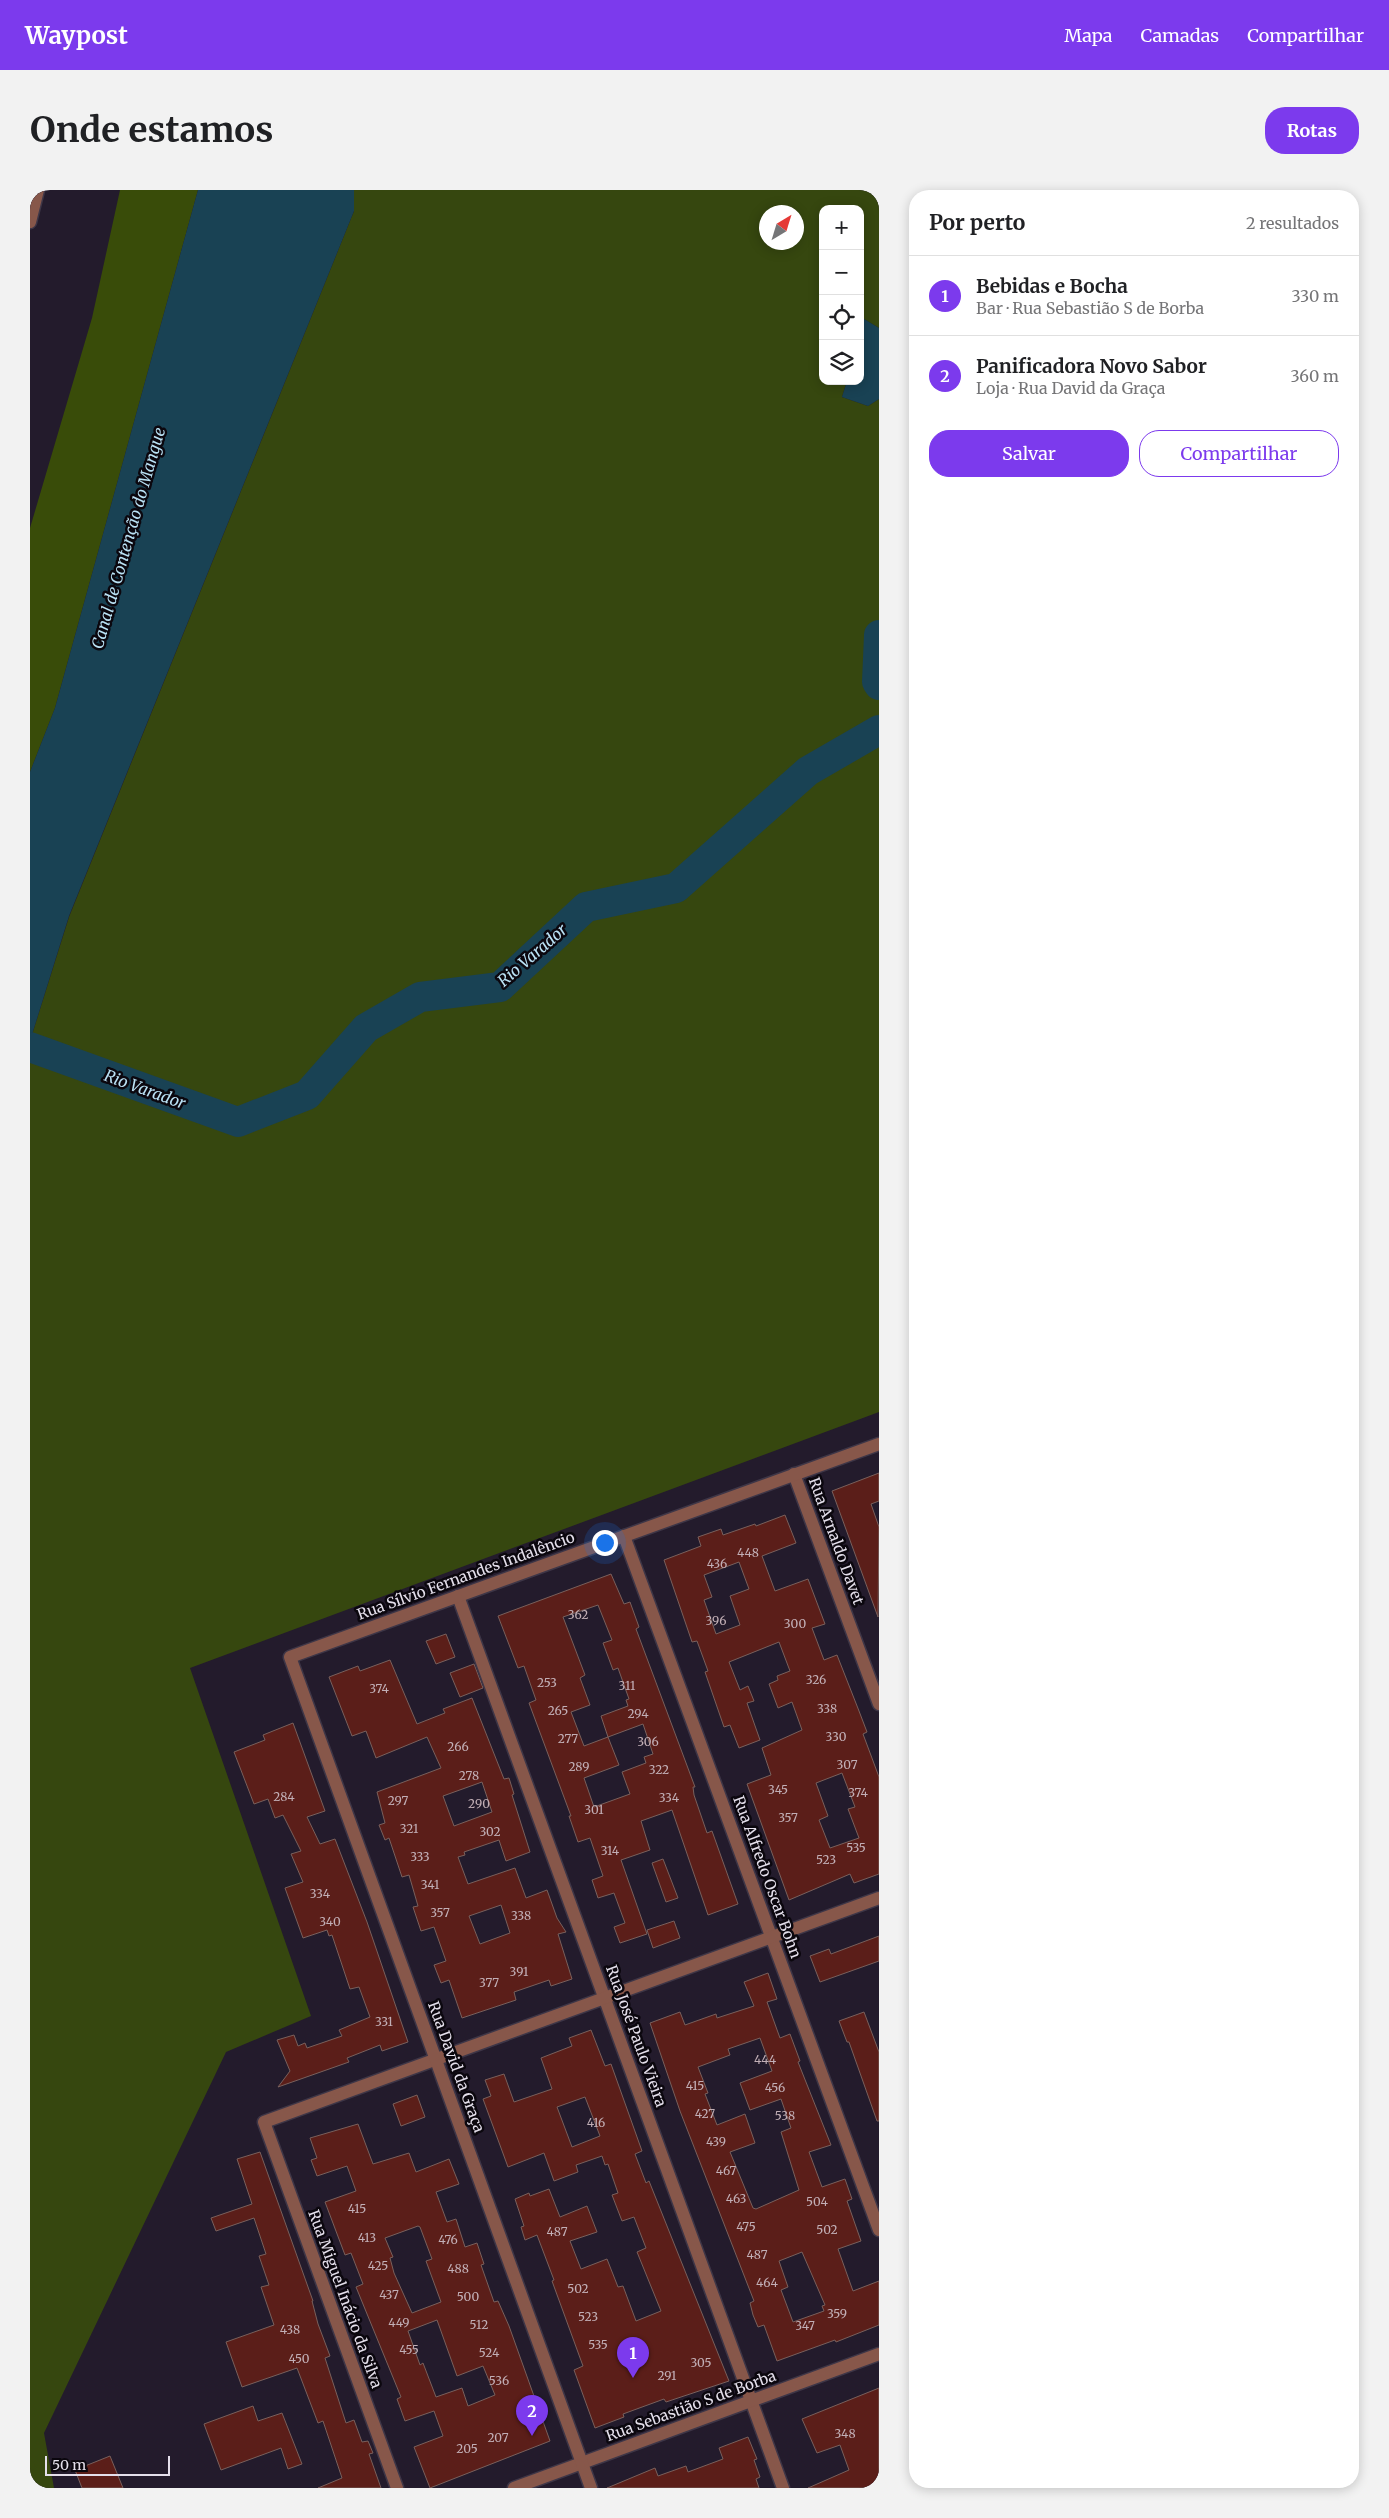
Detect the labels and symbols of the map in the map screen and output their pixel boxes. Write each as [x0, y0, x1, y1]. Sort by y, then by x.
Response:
north arrow [759, 205, 804, 250]
water label: Canal de Contenção do Mangue [87, 425, 169, 651]
water label: Rio Varador [493, 919, 571, 990]
water label: Rio Varador [102, 1065, 189, 1113]
street label: Rua Arnaldo Davet [805, 1475, 868, 1607]
street label: Rua Sílvio Fernandes Indalêncio [354, 1527, 577, 1624]
your location [592, 1530, 618, 1556]
house number: 448 [737, 1545, 759, 1560]
house number: 436 [707, 1556, 727, 1571]
house number: 362 [568, 1607, 588, 1622]
house number: 396 [705, 1613, 727, 1628]
house number: 300 [784, 1616, 806, 1631]
house number: 326 [806, 1672, 826, 1687]
house number: 253 [537, 1675, 557, 1690]
house number: 311 [619, 1678, 636, 1693]
house number: 374 [369, 1681, 389, 1696]
house number: 338 [817, 1701, 837, 1716]
house number: 265 [548, 1703, 568, 1718]
house number: 294 [627, 1706, 649, 1721]
house number: 330 [826, 1729, 847, 1744]
house number: 277 [558, 1731, 578, 1746]
house number: 306 [637, 1734, 659, 1749]
house number: 266 [447, 1739, 469, 1754]
house number: 307 [836, 1757, 858, 1772]
house number: 289 [568, 1759, 590, 1774]
house number: 322 [649, 1762, 669, 1777]
house number: 278 [459, 1768, 479, 1783]
house number: 345 [768, 1782, 788, 1797]
house number: 374 [848, 1785, 868, 1800]
house number: 284 [273, 1789, 295, 1804]
house number: 334 [659, 1790, 680, 1805]
house number: 297 [388, 1793, 409, 1808]
street label: Rua Alfredo Oscar Bohn [729, 1793, 806, 1961]
house number: 290 [468, 1796, 490, 1811]
house number: 301 [584, 1802, 604, 1817]
house number: 357 [778, 1810, 798, 1825]
house number: 321 [400, 1821, 419, 1836]
house number: 302 [479, 1824, 501, 1839]
house number: 535 [846, 1840, 866, 1855]
house number: 314 [601, 1843, 620, 1858]
house number: 333 [410, 1849, 430, 1864]
house number: 523 [816, 1852, 836, 1867]
house number: 341 [421, 1877, 440, 1892]
house number: 334 [310, 1886, 331, 1901]
house number: 357 [430, 1905, 450, 1920]
house number: 338 [511, 1908, 531, 1923]
house number: 340 [319, 1914, 341, 1929]
street label: Rua José Paulo Vieira [602, 1962, 671, 2109]
house number: 391 [510, 1964, 529, 1979]
house number: 377 [479, 1975, 499, 1990]
street label: Rua David da Graça [424, 1999, 489, 2135]
house number: 331 [375, 2014, 394, 2029]
house number: 444 [754, 2052, 777, 2067]
house number: 415 [686, 2078, 704, 2093]
house number: 456 [765, 2080, 785, 2095]
house number: 427 [695, 2106, 715, 2121]
house number: 538 [775, 2108, 795, 2123]
house number: 416 [587, 2115, 605, 2130]
house number: 439 [706, 2134, 726, 2149]
house number: 467 [716, 2163, 736, 2178]
house number: 463 [726, 2191, 746, 2206]
house number: 504 [806, 2194, 828, 2209]
house number: 415 [348, 2201, 366, 2216]
street label: Rua Miguel Inácio da Silva [304, 2207, 387, 2391]
house number: 475 [736, 2219, 756, 2234]
house number: 502 [816, 2222, 838, 2237]
house number: 487 [546, 2224, 568, 2239]
house number: 413 [358, 2230, 376, 2245]
house number: 476 [438, 2232, 458, 2247]
house number: 487 [746, 2247, 768, 2262]
house number: 425 [368, 2258, 388, 2273]
house number: 488 [447, 2261, 469, 2276]
house number: 464 [756, 2275, 779, 2290]
house number: 502 [567, 2281, 589, 2296]
house number: 437 [379, 2287, 399, 2302]
house number: 500 [457, 2289, 479, 2304]
house number: 359 [827, 2306, 847, 2321]
house number: 523 [578, 2309, 598, 2324]
house number: 449 [388, 2315, 410, 2330]
house number: 512 [470, 2317, 488, 2332]
house number: 347 [795, 2318, 815, 2333]
house number: 438 [280, 2322, 300, 2337]
house number: 535 [588, 2337, 608, 2352]
pin: 1 [617, 2337, 649, 2378]
house number: 455 [399, 2342, 419, 2357]
house number: 524 [479, 2345, 500, 2360]
house number: 450 [289, 2351, 310, 2366]
house number: 305 [690, 2355, 712, 2370]
street label: Rua Sebastião S de Borba [603, 2366, 779, 2445]
house number: 291 [657, 2368, 677, 2383]
house number: 536 [489, 2373, 509, 2388]
pin: 2 [516, 2395, 548, 2436]
house number: 348 [834, 2426, 856, 2441]
house number: 207 [487, 2430, 509, 2445]
house number: 205 [456, 2441, 478, 2456]
scale bar [45, 2453, 170, 2476]

